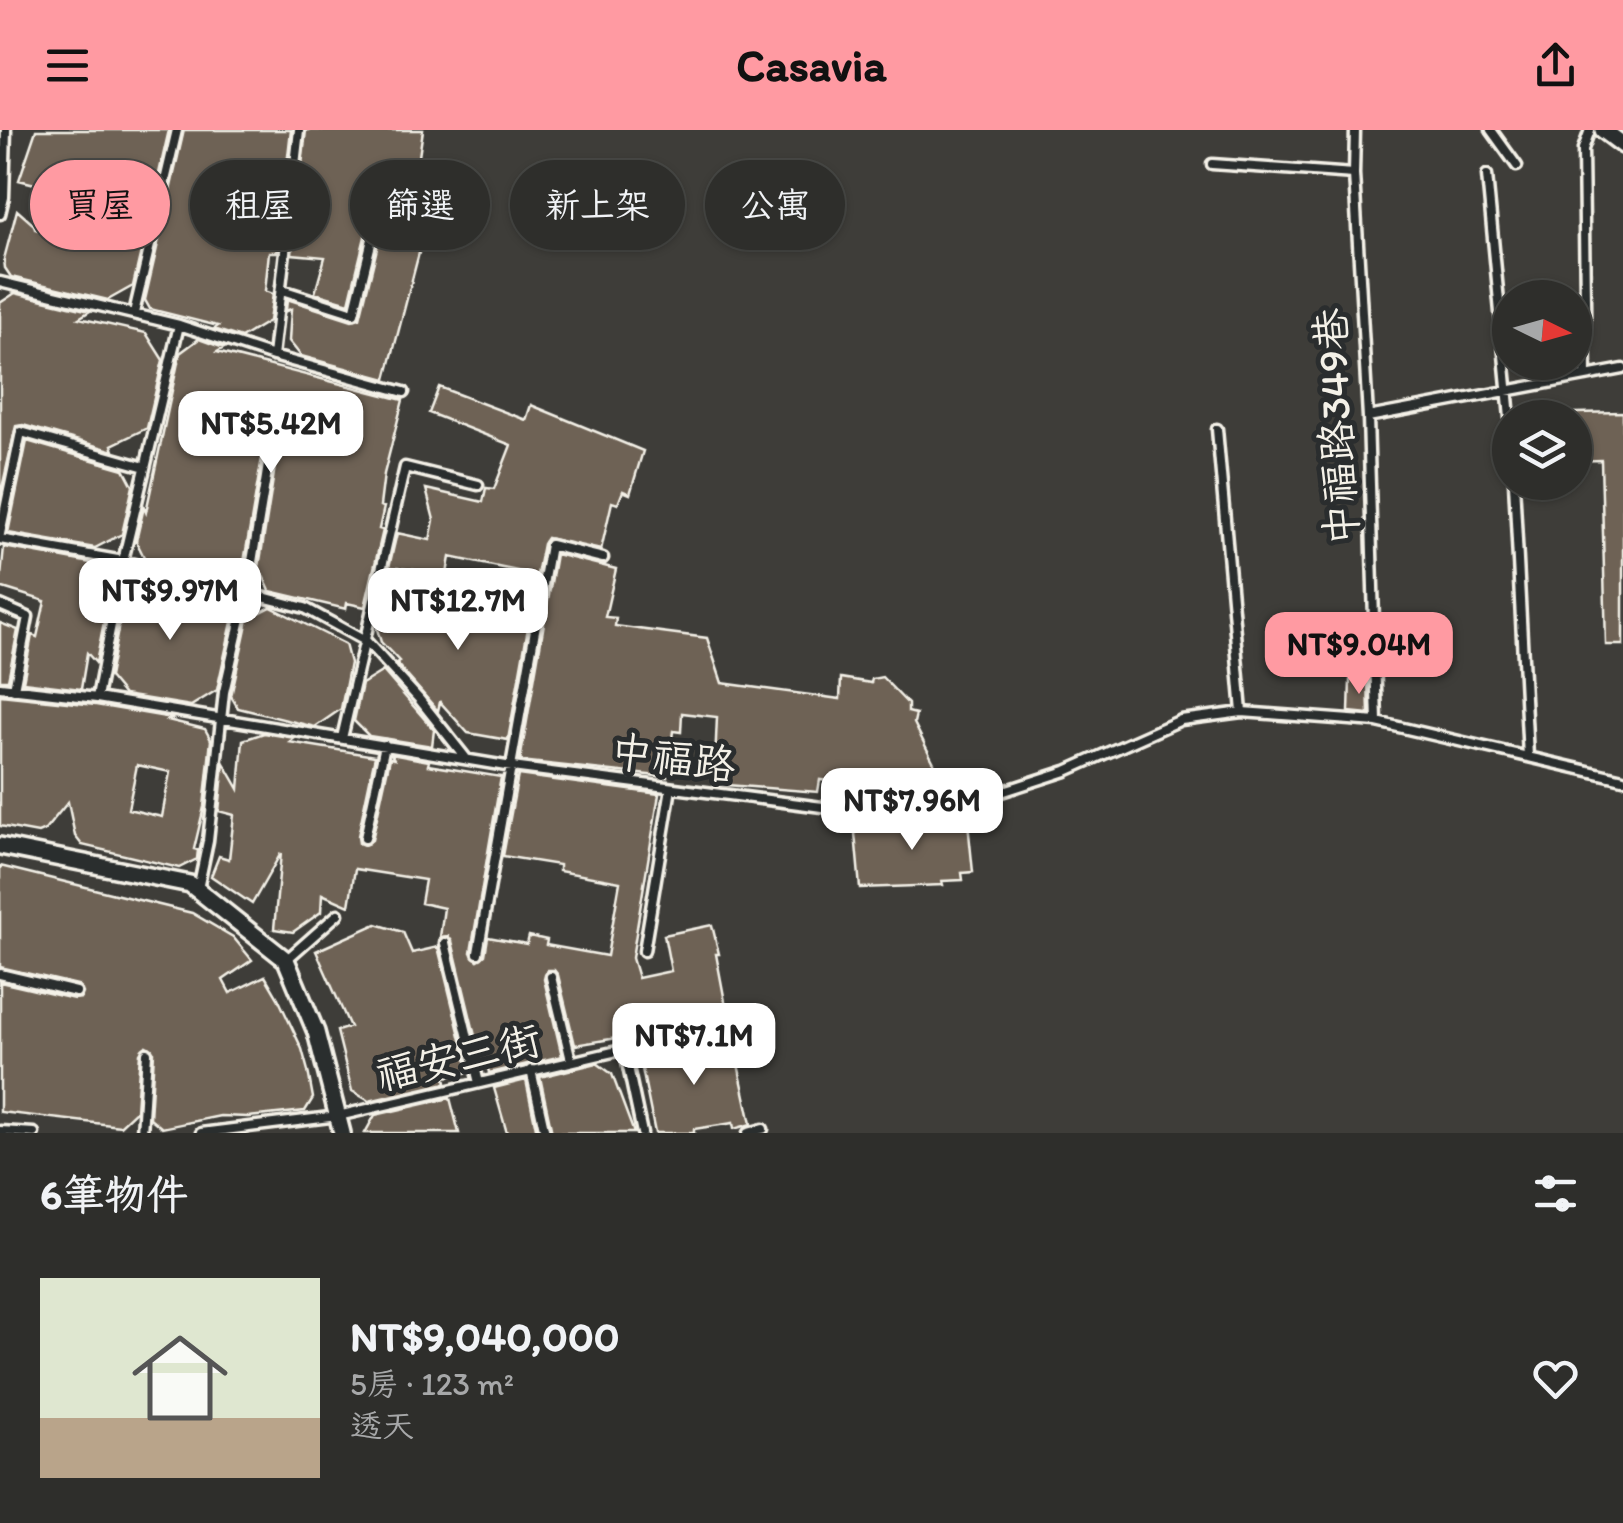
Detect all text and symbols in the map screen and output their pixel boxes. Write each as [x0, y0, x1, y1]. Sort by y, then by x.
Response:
icon: menu [40, 38, 95, 93]
text: Casavia [736, 38, 887, 92]
icon: share [1528, 38, 1583, 93]
chip: 買屋 [30, 160, 170, 250]
chip: 租屋 [190, 160, 330, 250]
chip: 篩選 [350, 160, 490, 250]
chip: 新上架 [510, 160, 685, 250]
chip: 公寓 [705, 160, 845, 250]
north arrow [1492, 280, 1592, 380]
map controls [1492, 280, 1592, 500]
street label: 中福路349巷 [1304, 307, 1368, 547]
pin: NT$5.42M [168, 391, 374, 476]
button: layers [1492, 400, 1592, 500]
text: NT$5.42M [200, 404, 342, 442]
pin: NT$9.97M [67, 558, 273, 643]
pin: NT$12.7M [355, 568, 561, 653]
text: NT$9.97M [101, 571, 239, 609]
text: NT$12.7M [390, 581, 526, 619]
pin: NT$9.04M [1256, 612, 1462, 697]
text: NT$9.04M [1287, 625, 1431, 663]
street label: 中福路 [607, 725, 739, 791]
pin: NT$7.96M [809, 768, 1015, 853]
text: NT$7.96M [843, 781, 981, 819]
pin: NT$7.1M [602, 1003, 786, 1088]
street label: 福安三街 [370, 1013, 546, 1101]
text: NT$7.1M [634, 1016, 754, 1054]
icon: filters [1528, 1166, 1583, 1221]
text: 6筆物件 [40, 1169, 188, 1220]
text: NT$9,040,000 [350, 1311, 620, 1362]
icon: home [120, 1318, 240, 1438]
icon: heart [1528, 1351, 1583, 1406]
text: 5房 · 123 m² [350, 1365, 514, 1403]
text: 透天 [350, 1407, 414, 1445]

